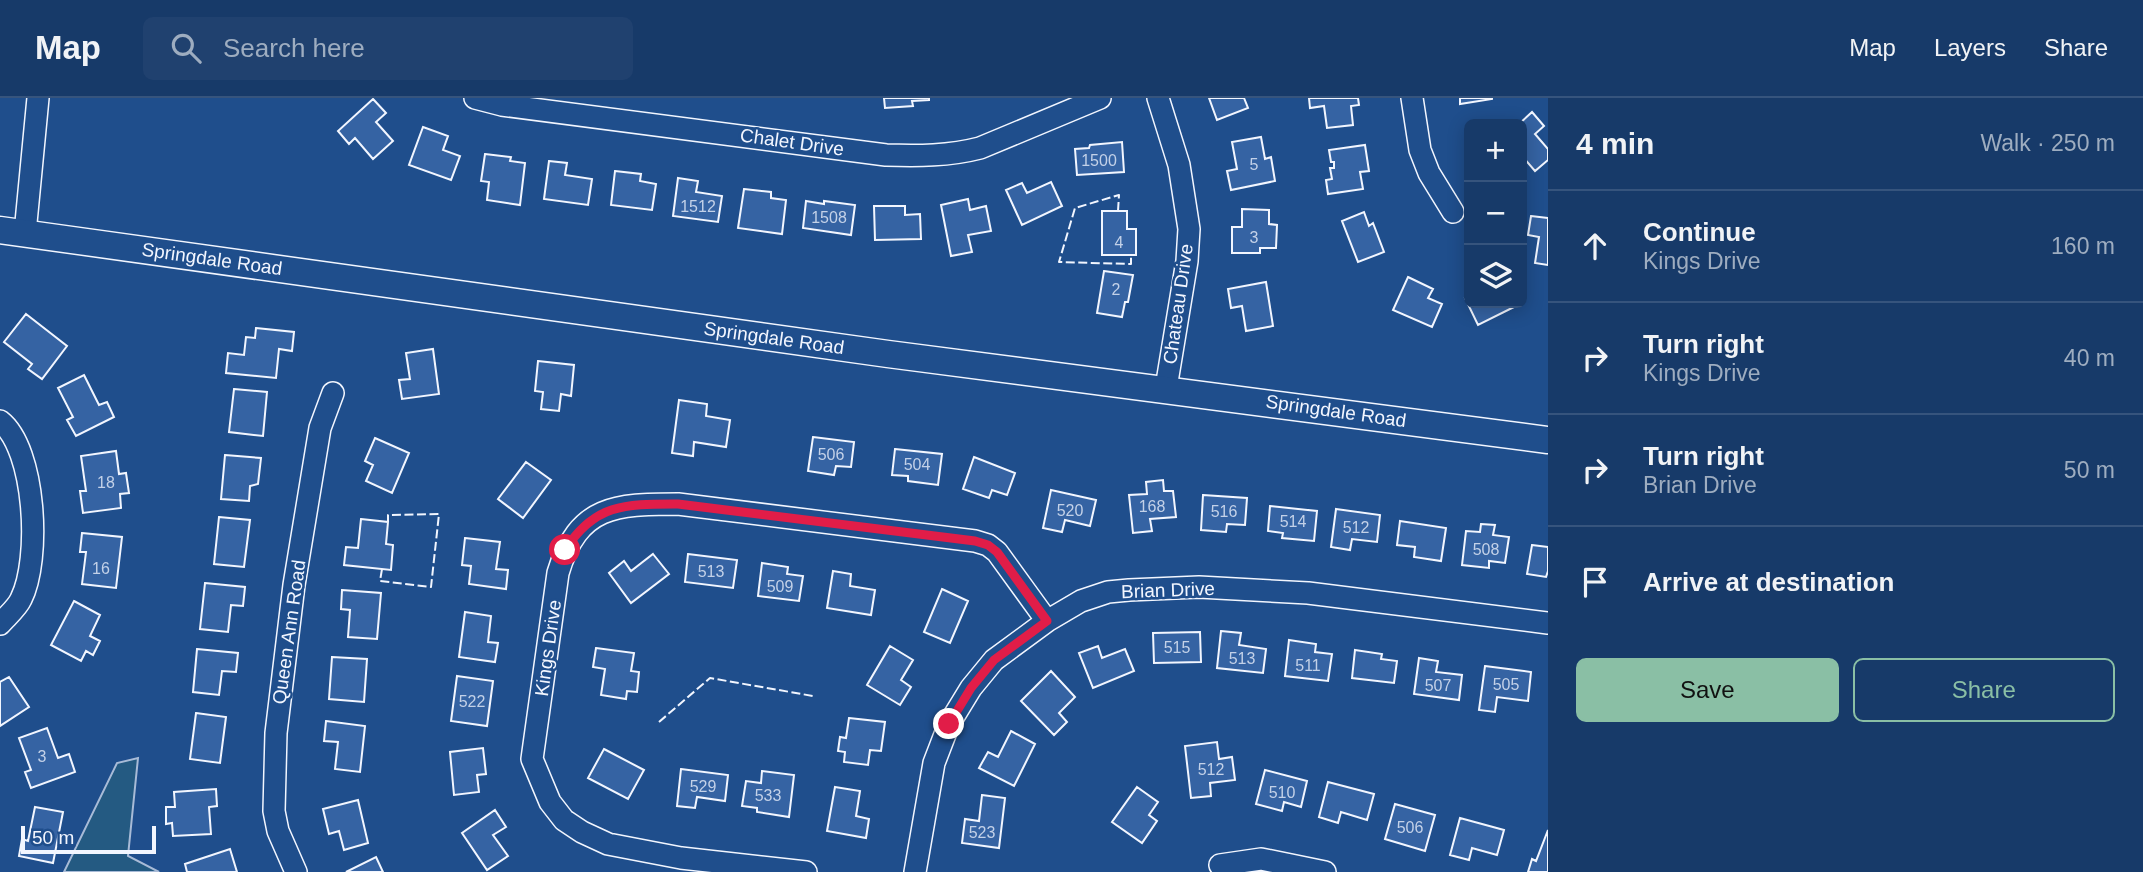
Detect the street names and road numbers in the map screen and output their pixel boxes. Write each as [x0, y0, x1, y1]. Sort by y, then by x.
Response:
street label: Chalet Drive [739, 124, 845, 160]
street label: Springdale Road [140, 239, 284, 279]
street label: Chateau Drive [1159, 242, 1197, 366]
street label: Springdale Road [702, 318, 846, 358]
street label: Springdale Road [1264, 391, 1408, 431]
street label: Queen Ann Road [268, 558, 310, 706]
street label: Brian Drive [1121, 578, 1215, 602]
street label: Kings Drive [531, 598, 565, 698]

